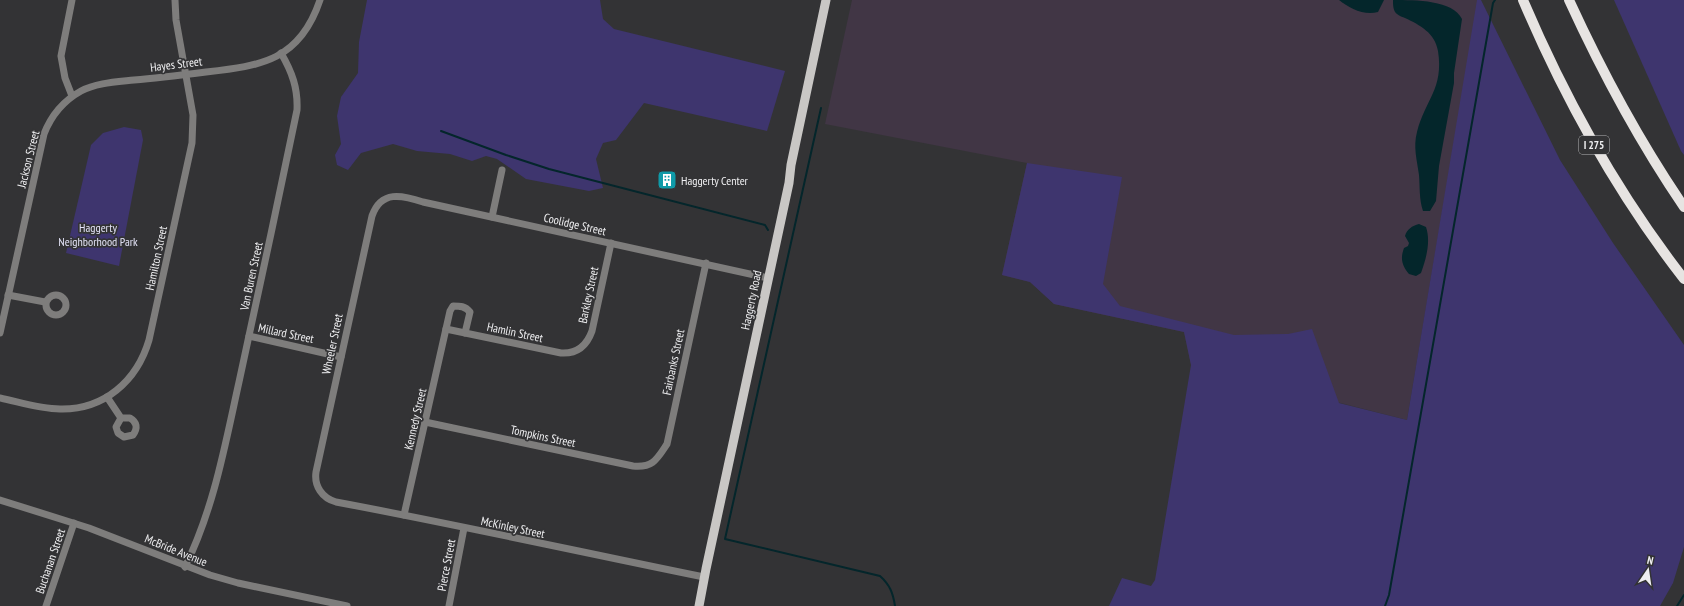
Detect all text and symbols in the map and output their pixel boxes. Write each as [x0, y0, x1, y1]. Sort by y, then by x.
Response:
street label: Hayes Street [149, 53, 203, 75]
street label: Jackson Street [13, 128, 43, 190]
road number: I 275 [1579, 136, 1609, 154]
building icon: Haggerty Center [656, 169, 678, 191]
place label: Haggerty Center [681, 173, 749, 188]
street label: Coolidge Street [542, 210, 608, 239]
park label: Haggerty Neighborhood Park [58, 220, 138, 249]
street label: Hamilton Street [142, 224, 170, 292]
street label: Van Buren Street [236, 240, 266, 312]
street label: Barkley Street [575, 265, 601, 325]
street label: Haggerty Road [737, 269, 765, 331]
street label: Wheeler Street [318, 312, 346, 376]
street label: Hamlin Street [486, 319, 545, 345]
street label: Millard Street [257, 320, 316, 346]
street label: Fairbanks Street [659, 327, 687, 396]
street label: Kennedy Street [401, 386, 430, 451]
street label: Tompkins Street [509, 422, 578, 450]
street label: McKinley Street [480, 513, 547, 541]
street label: Buchanan Street [32, 526, 68, 596]
street label: McBride Avenue [143, 531, 210, 569]
street label: Pierce Street [434, 537, 459, 592]
north arrow [1628, 550, 1668, 590]
text: N [1646, 553, 1655, 568]

